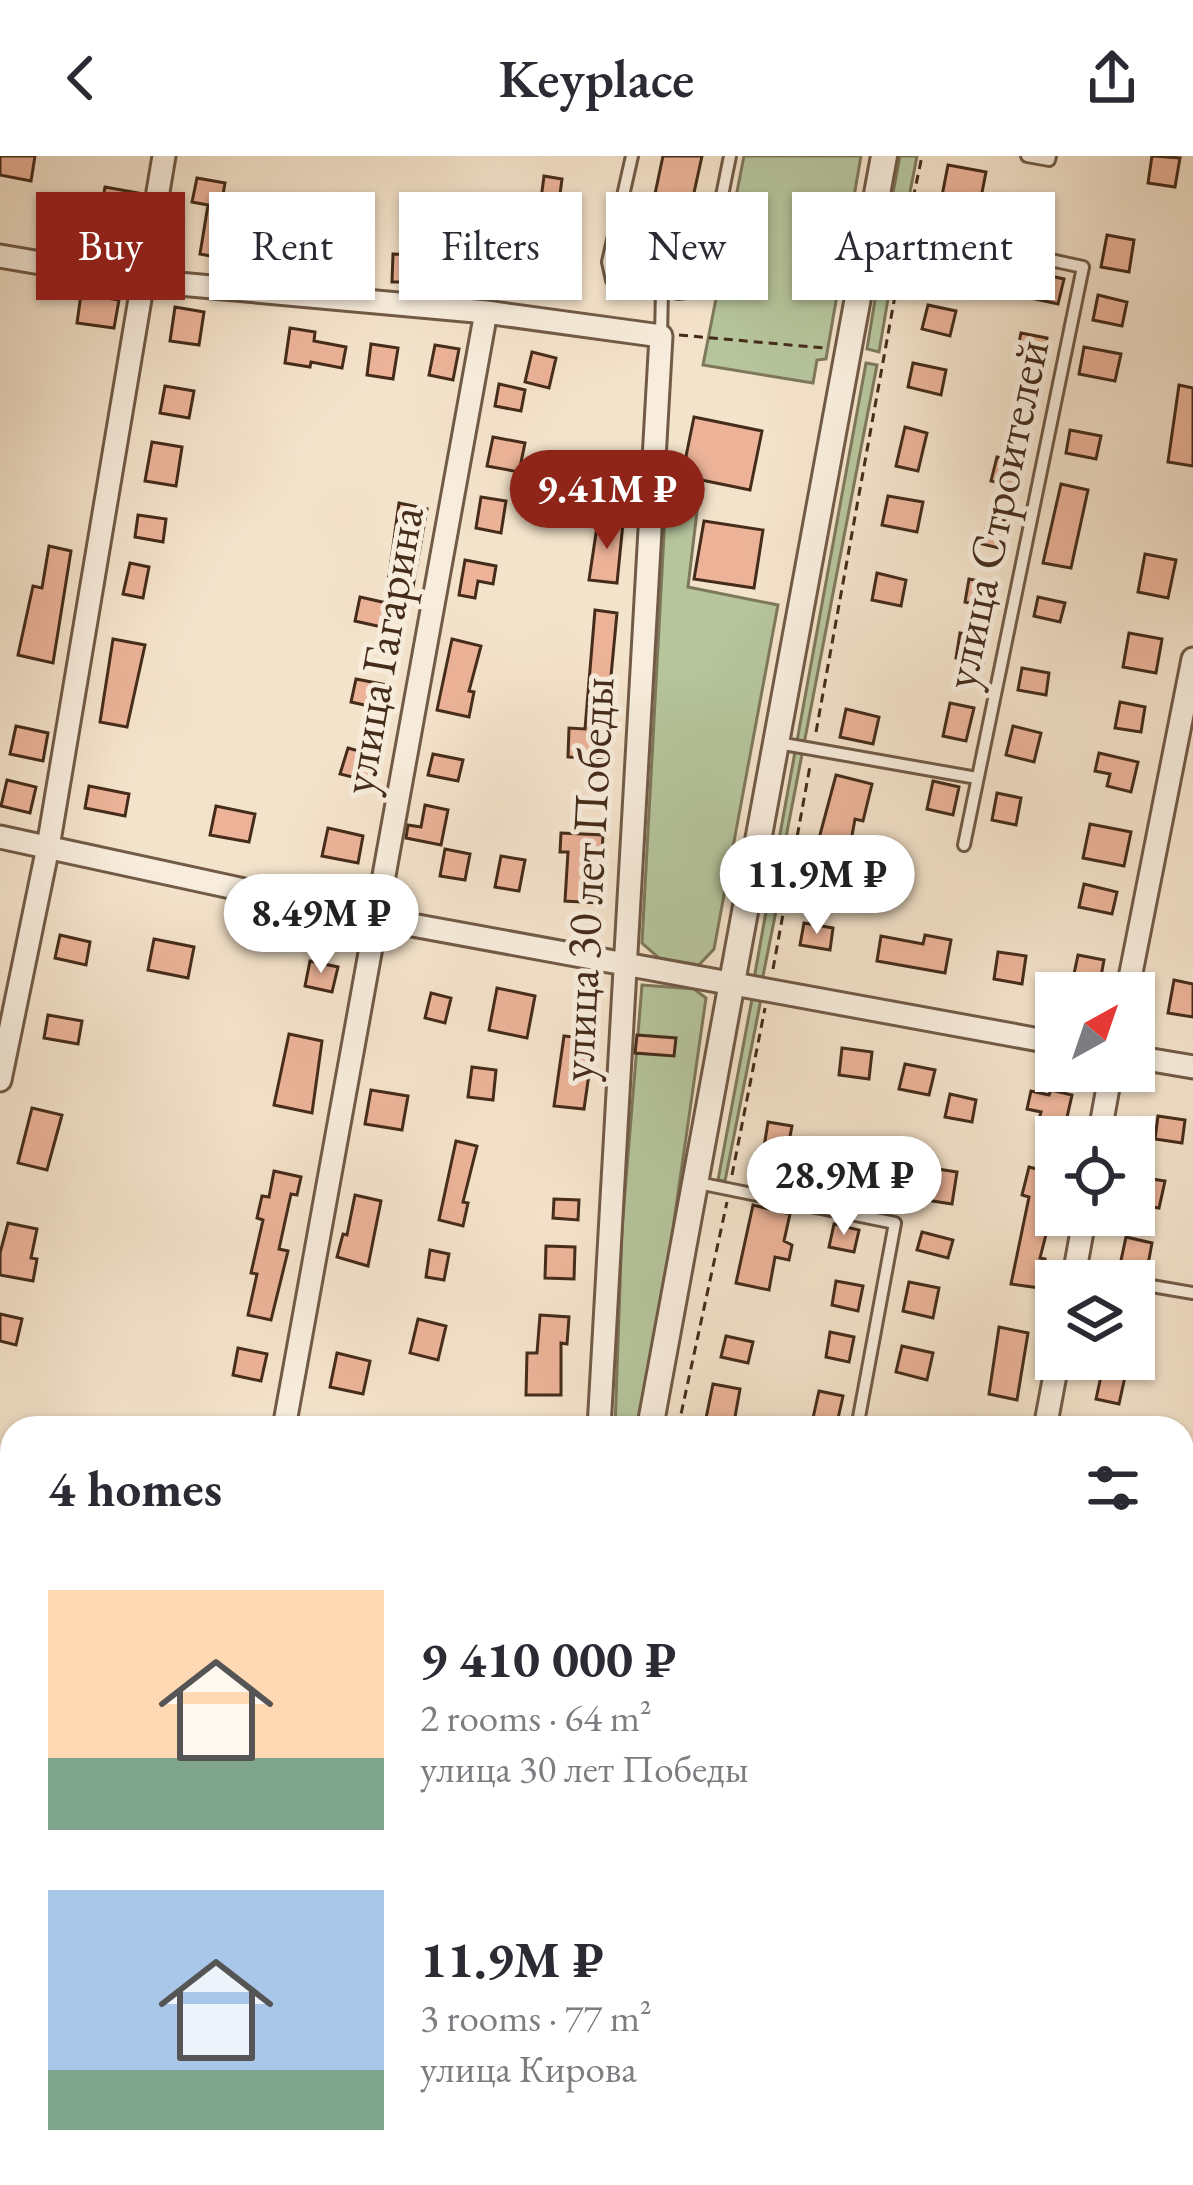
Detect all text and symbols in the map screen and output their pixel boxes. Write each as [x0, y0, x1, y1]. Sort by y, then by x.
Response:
text: Keyplace [499, 43, 694, 113]
icon: back [48, 45, 114, 111]
icon: share [1079, 45, 1145, 111]
chip: Buy [36, 192, 185, 300]
chip: Rent [209, 192, 375, 300]
chip: Filters [399, 192, 582, 300]
chip: New [606, 192, 768, 300]
chip: Apartment [792, 192, 1055, 300]
street label: улица Строителей [928, 334, 1062, 694]
pin: 9.41M ₽ [496, 450, 718, 552]
text: 9.41M ₽ [537, 463, 677, 514]
street label: улица Гагарина [325, 501, 437, 799]
street label: улица 30 лет Победы [544, 675, 628, 1083]
pin: 11.9M ₽ [706, 835, 928, 937]
text: 11.9M ₽ [747, 848, 887, 899]
pin: 8.49M ₽ [210, 874, 432, 976]
text: 8.49M ₽ [251, 887, 391, 938]
north arrow [1035, 972, 1155, 1092]
map controls [1035, 972, 1155, 1380]
button: locate [1035, 1116, 1155, 1236]
pin: 28.9M ₽ [733, 1136, 955, 1238]
text: 28.9M ₽ [774, 1149, 914, 1200]
button: layers [1035, 1260, 1155, 1380]
text: 4 homes [48, 1455, 222, 1521]
icon: filters [1080, 1455, 1146, 1521]
text: 9 410 000 ₽ [420, 1626, 676, 1692]
icon: home [144, 1638, 288, 1782]
text: 2 rooms · 64 m² [420, 1692, 652, 1743]
text: улица 30 лет Победы [420, 1743, 749, 1794]
text: 11.9M ₽ [420, 1926, 604, 1992]
icon: home [144, 1938, 288, 2082]
text: 3 rooms · 77 m² [420, 1992, 652, 2043]
text: улица Кирова [420, 2043, 637, 2094]

